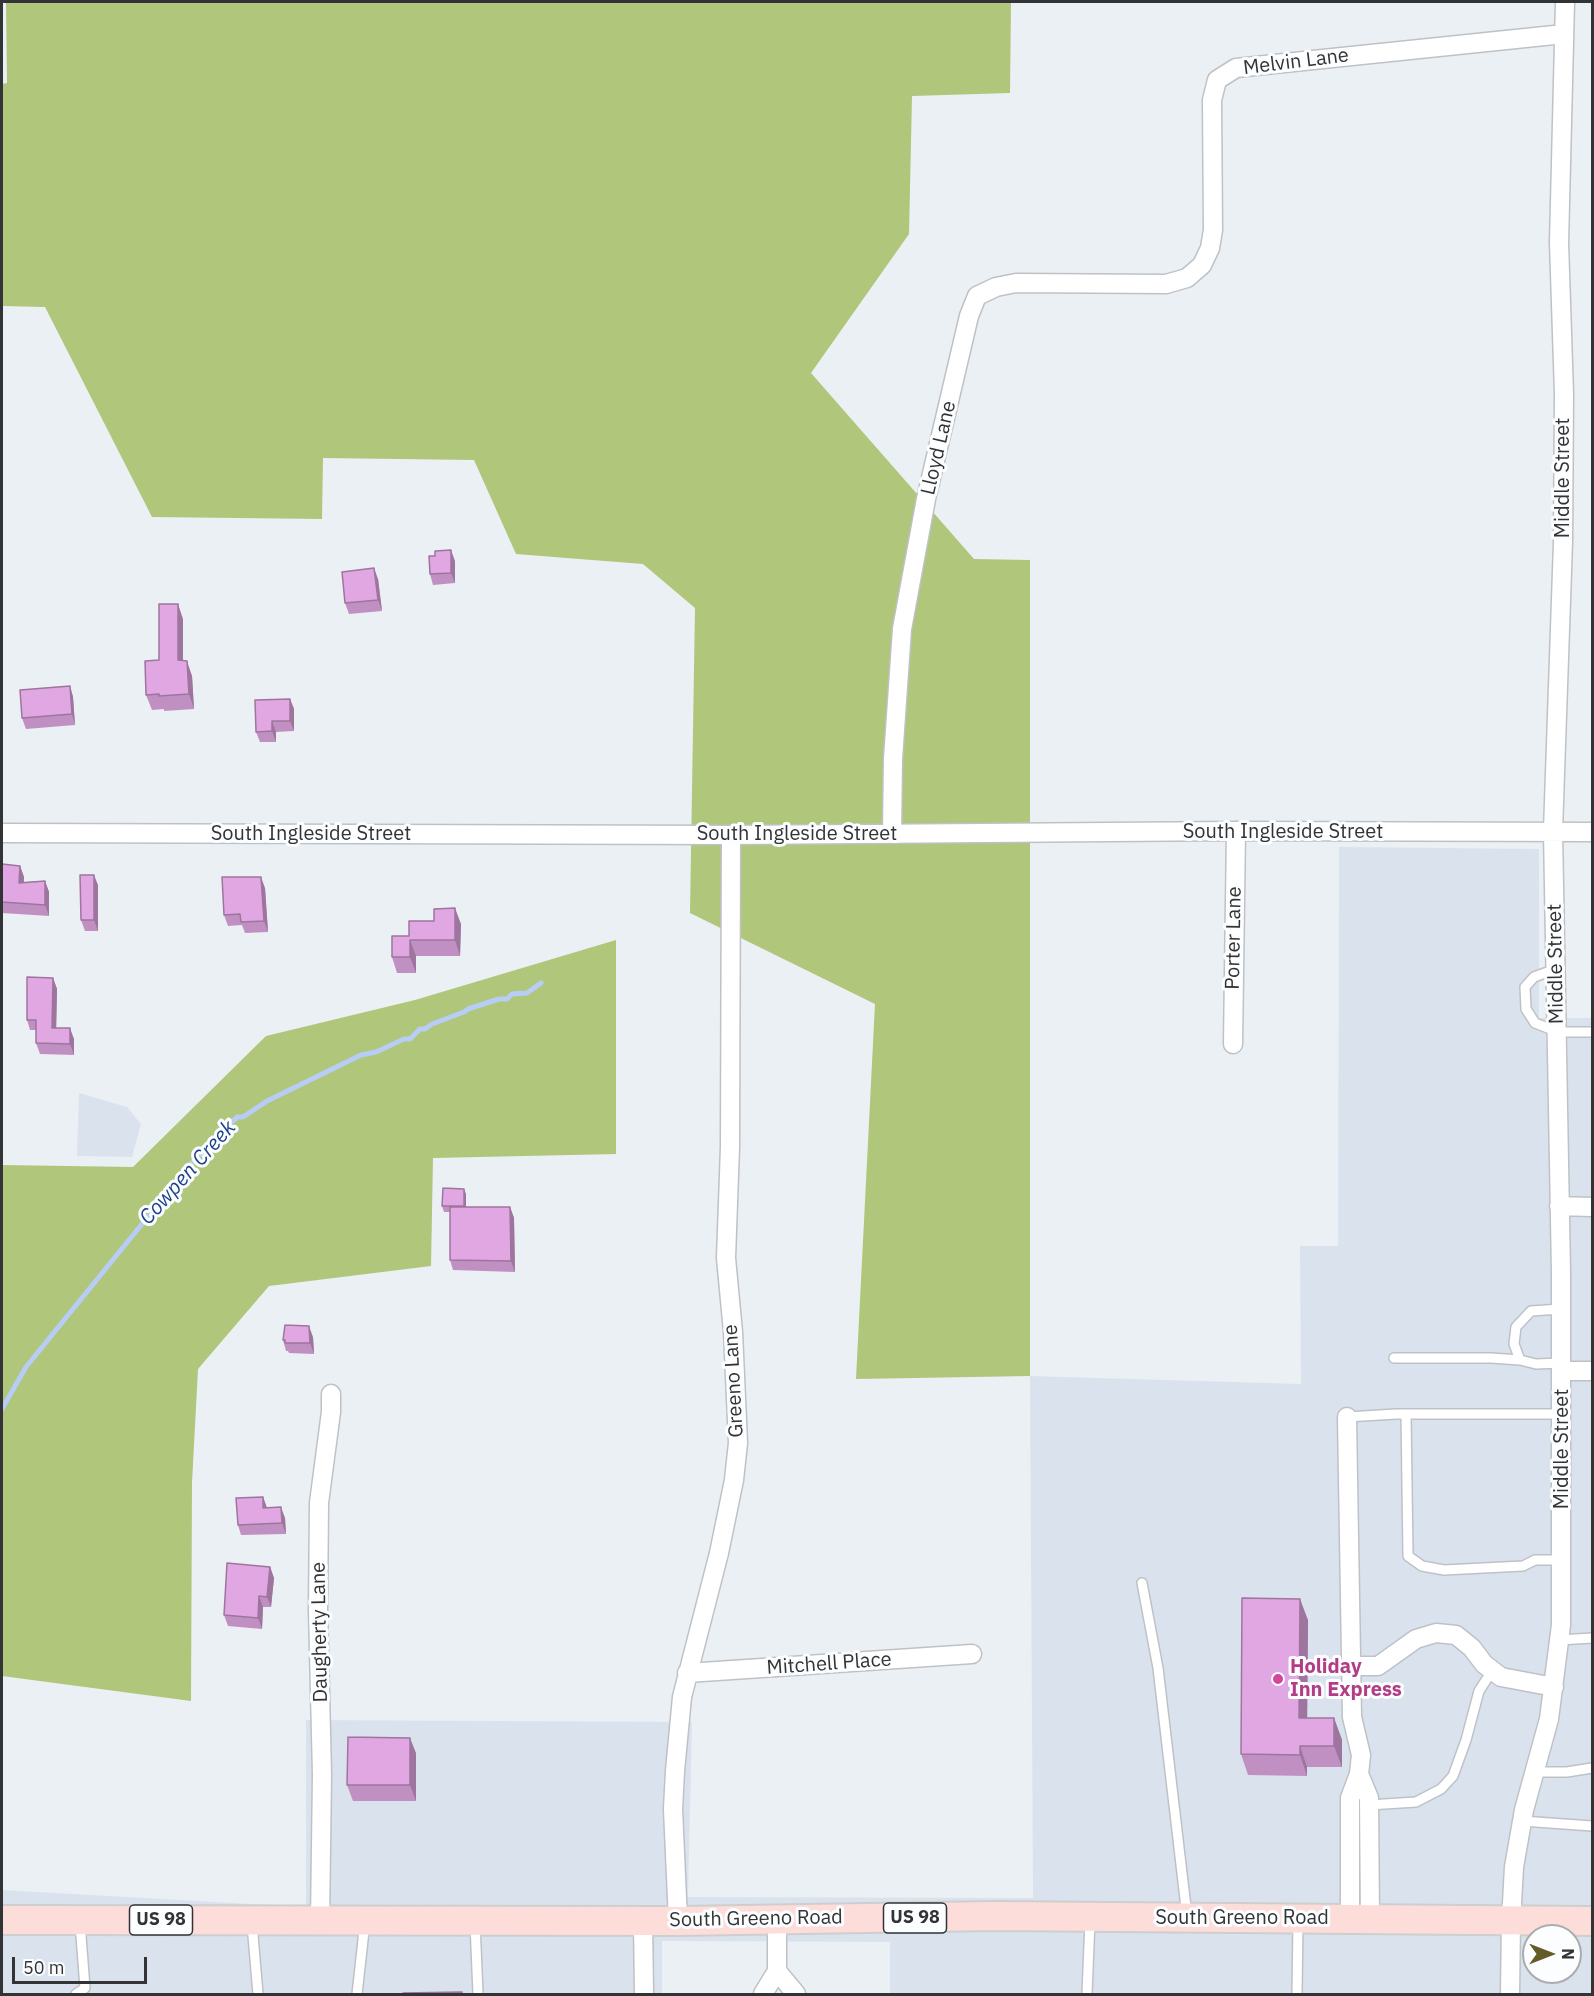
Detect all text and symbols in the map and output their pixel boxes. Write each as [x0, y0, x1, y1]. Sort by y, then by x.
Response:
street label: Melvin Lane [1242, 44, 1350, 80]
street label: Lloyd Lane [917, 399, 961, 497]
street label: Middle Street [1551, 418, 1575, 538]
street label: South Ingleside Street [1183, 820, 1383, 844]
street label: South Ingleside Street [211, 822, 411, 846]
street label: South Ingleside Street [697, 822, 897, 846]
street label: Porter Lane [1221, 886, 1247, 990]
street label: Middle Street [1543, 904, 1569, 1024]
water label: Cowpen Creek [135, 1116, 241, 1230]
street label: Greeno Lane [719, 1324, 749, 1438]
street label: Middle Street [1550, 1389, 1574, 1509]
street label: Daugherty Lane [307, 1562, 333, 1702]
street label: Mitchell Place [766, 1648, 892, 1680]
place label: Holiday Inn Express [1290, 1655, 1402, 1702]
marker: Holiday Inn Express [1271, 1672, 1285, 1686]
road number: US 98 [884, 1903, 946, 1933]
road number: US 98 [130, 1905, 192, 1935]
street label: South Greeno Road [669, 1905, 843, 1933]
street label: South Greeno Road [1155, 1906, 1329, 1930]
north arrow [1522, 1924, 1582, 1984]
scale bar [15, 1945, 150, 1983]
text: N [1558, 1948, 1578, 1960]
text: 50 m [23, 1956, 65, 1979]

